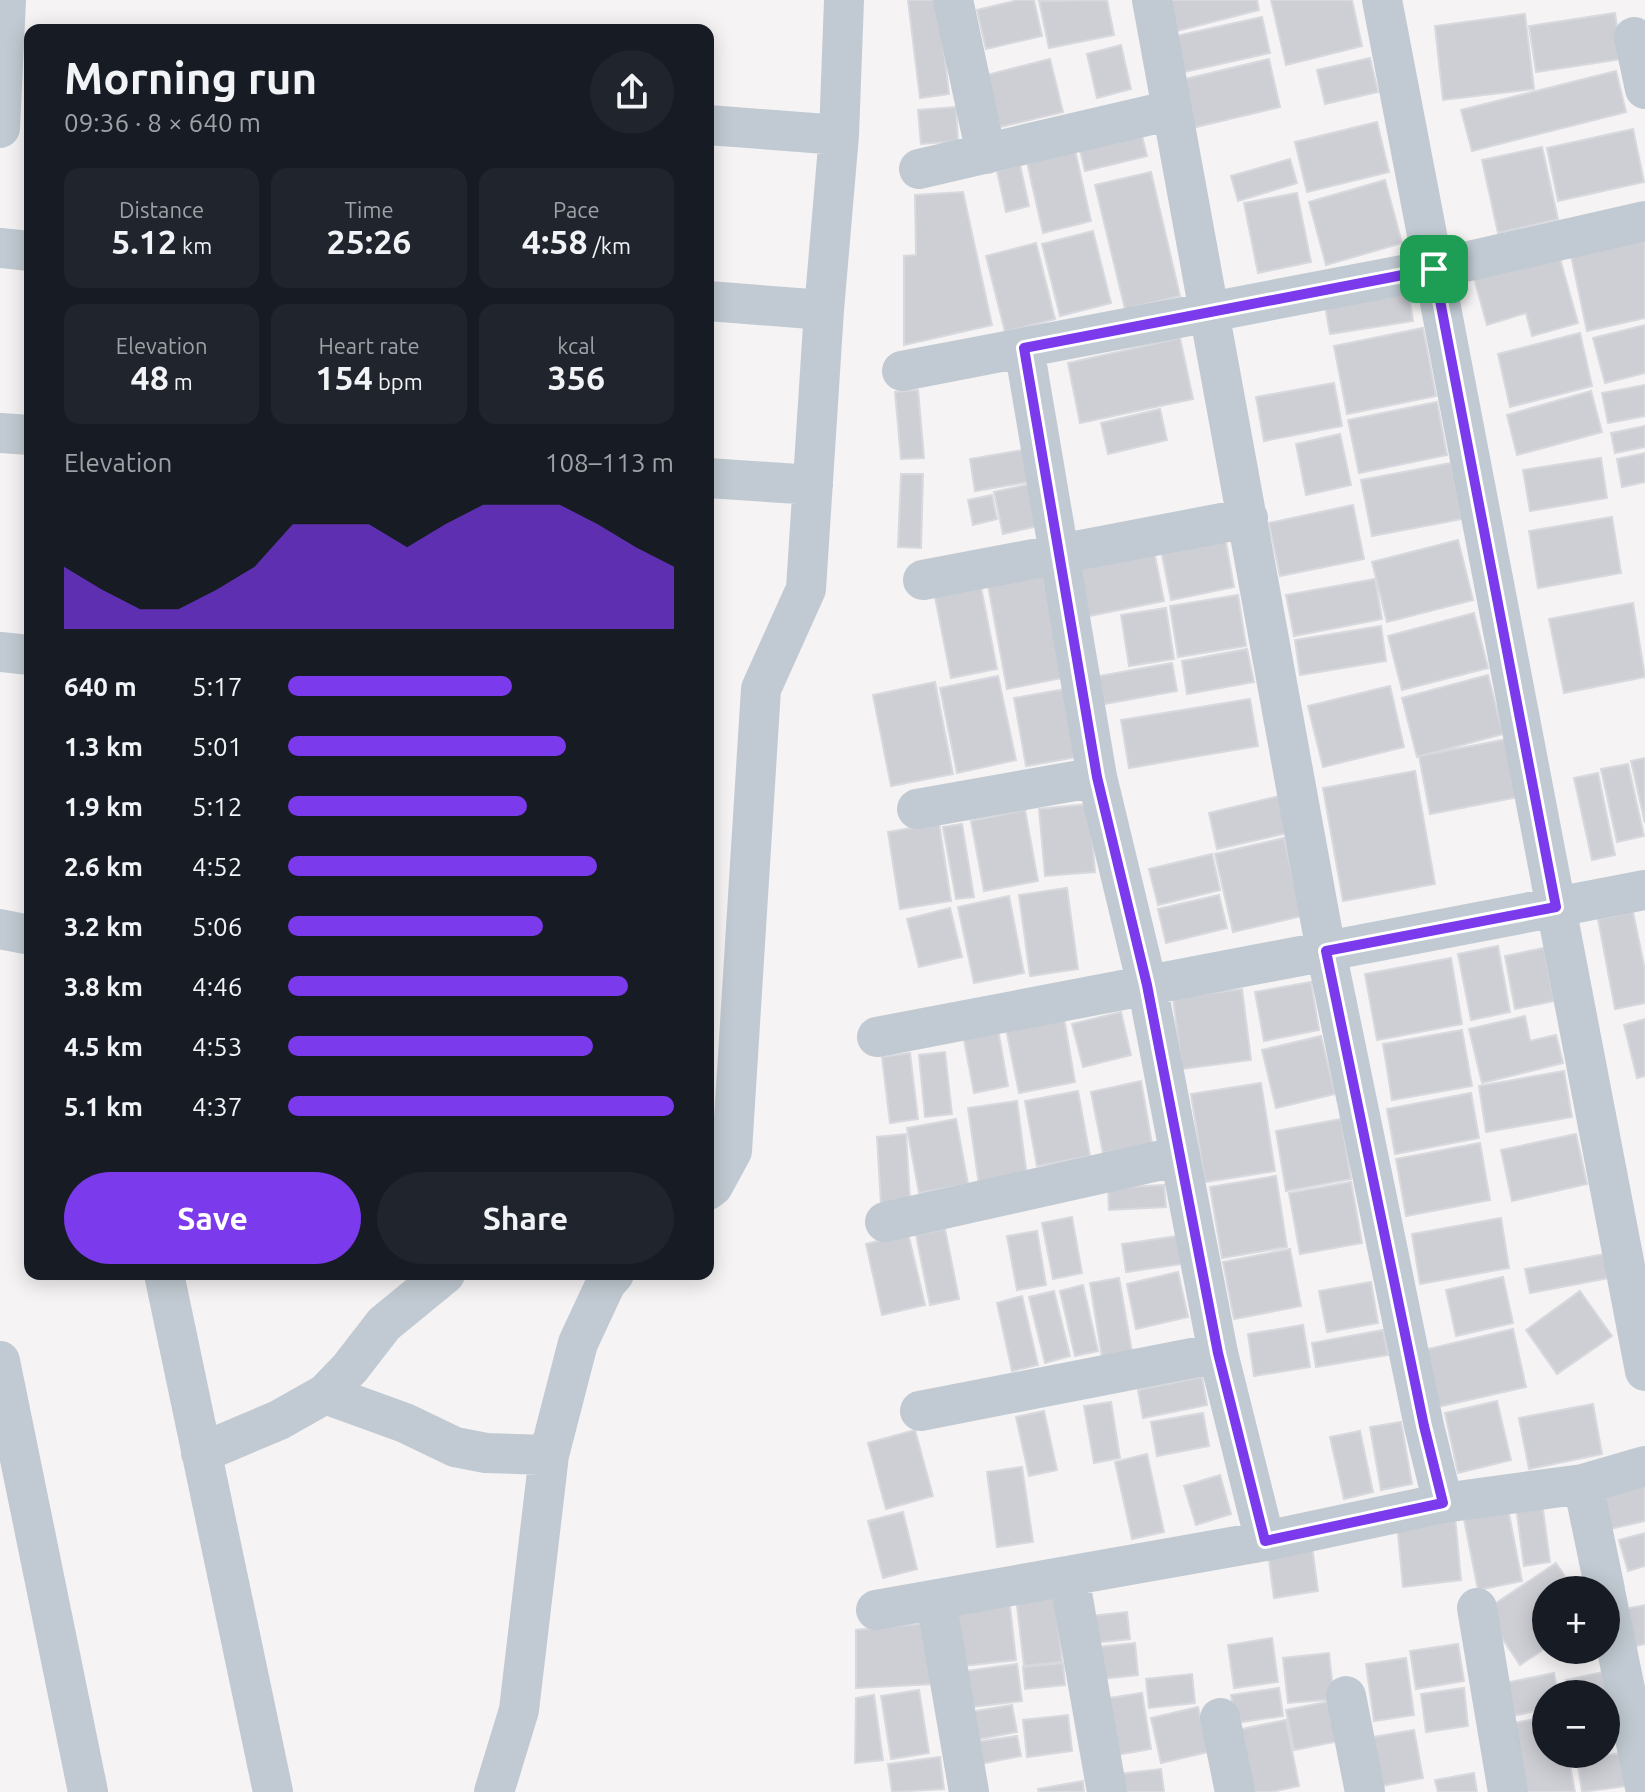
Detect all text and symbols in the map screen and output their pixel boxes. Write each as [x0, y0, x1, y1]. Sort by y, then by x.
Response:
button: share [590, 50, 674, 134]
text: Morning run [64, 53, 317, 102]
text: 09:36 · 8 × 640 m [64, 108, 261, 137]
text: Distance [119, 197, 204, 222]
text: Time [344, 197, 394, 222]
text: Pace [553, 197, 600, 222]
text: 5.12 [111, 222, 177, 260]
text: 25:26 [326, 222, 412, 260]
text: 4:58 [522, 222, 588, 260]
text: km [177, 233, 212, 258]
text: /km [588, 233, 631, 258]
pin [1400, 235, 1468, 303]
icon: arrive [1412, 247, 1456, 291]
text: Elevation [116, 333, 208, 358]
text: Heart rate [318, 333, 420, 358]
text: kcal [557, 333, 595, 358]
text: 48 [130, 358, 169, 396]
text: 154 [315, 358, 373, 396]
text: 356 [548, 358, 605, 396]
text: m [169, 369, 193, 394]
text: bpm [373, 369, 423, 394]
text: Elevation [64, 448, 172, 477]
text: 108–113 m [545, 448, 674, 477]
text: 640 m [64, 672, 137, 701]
text: 5:17 [192, 672, 242, 701]
text: 1.3 km [64, 732, 143, 761]
text: 5:01 [192, 732, 242, 761]
text: 1.9 km [64, 792, 143, 821]
text: 5:12 [192, 792, 242, 821]
text: 2.6 km [64, 852, 143, 881]
text: 4:52 [192, 852, 242, 881]
text: 3.2 km [64, 912, 143, 941]
text: 5:06 [192, 912, 242, 941]
text: 3.8 km [64, 972, 143, 1001]
text: 4:46 [192, 972, 242, 1001]
text: 4.5 km [64, 1032, 143, 1061]
text: 4:53 [192, 1032, 242, 1061]
text: 5.1 km [64, 1092, 143, 1121]
text: 4:37 [192, 1092, 242, 1121]
button: Save [64, 1172, 361, 1264]
button: Share [377, 1172, 674, 1264]
map controls [1532, 1576, 1620, 1768]
button: + [1532, 1576, 1620, 1664]
button: − [1532, 1680, 1620, 1768]

